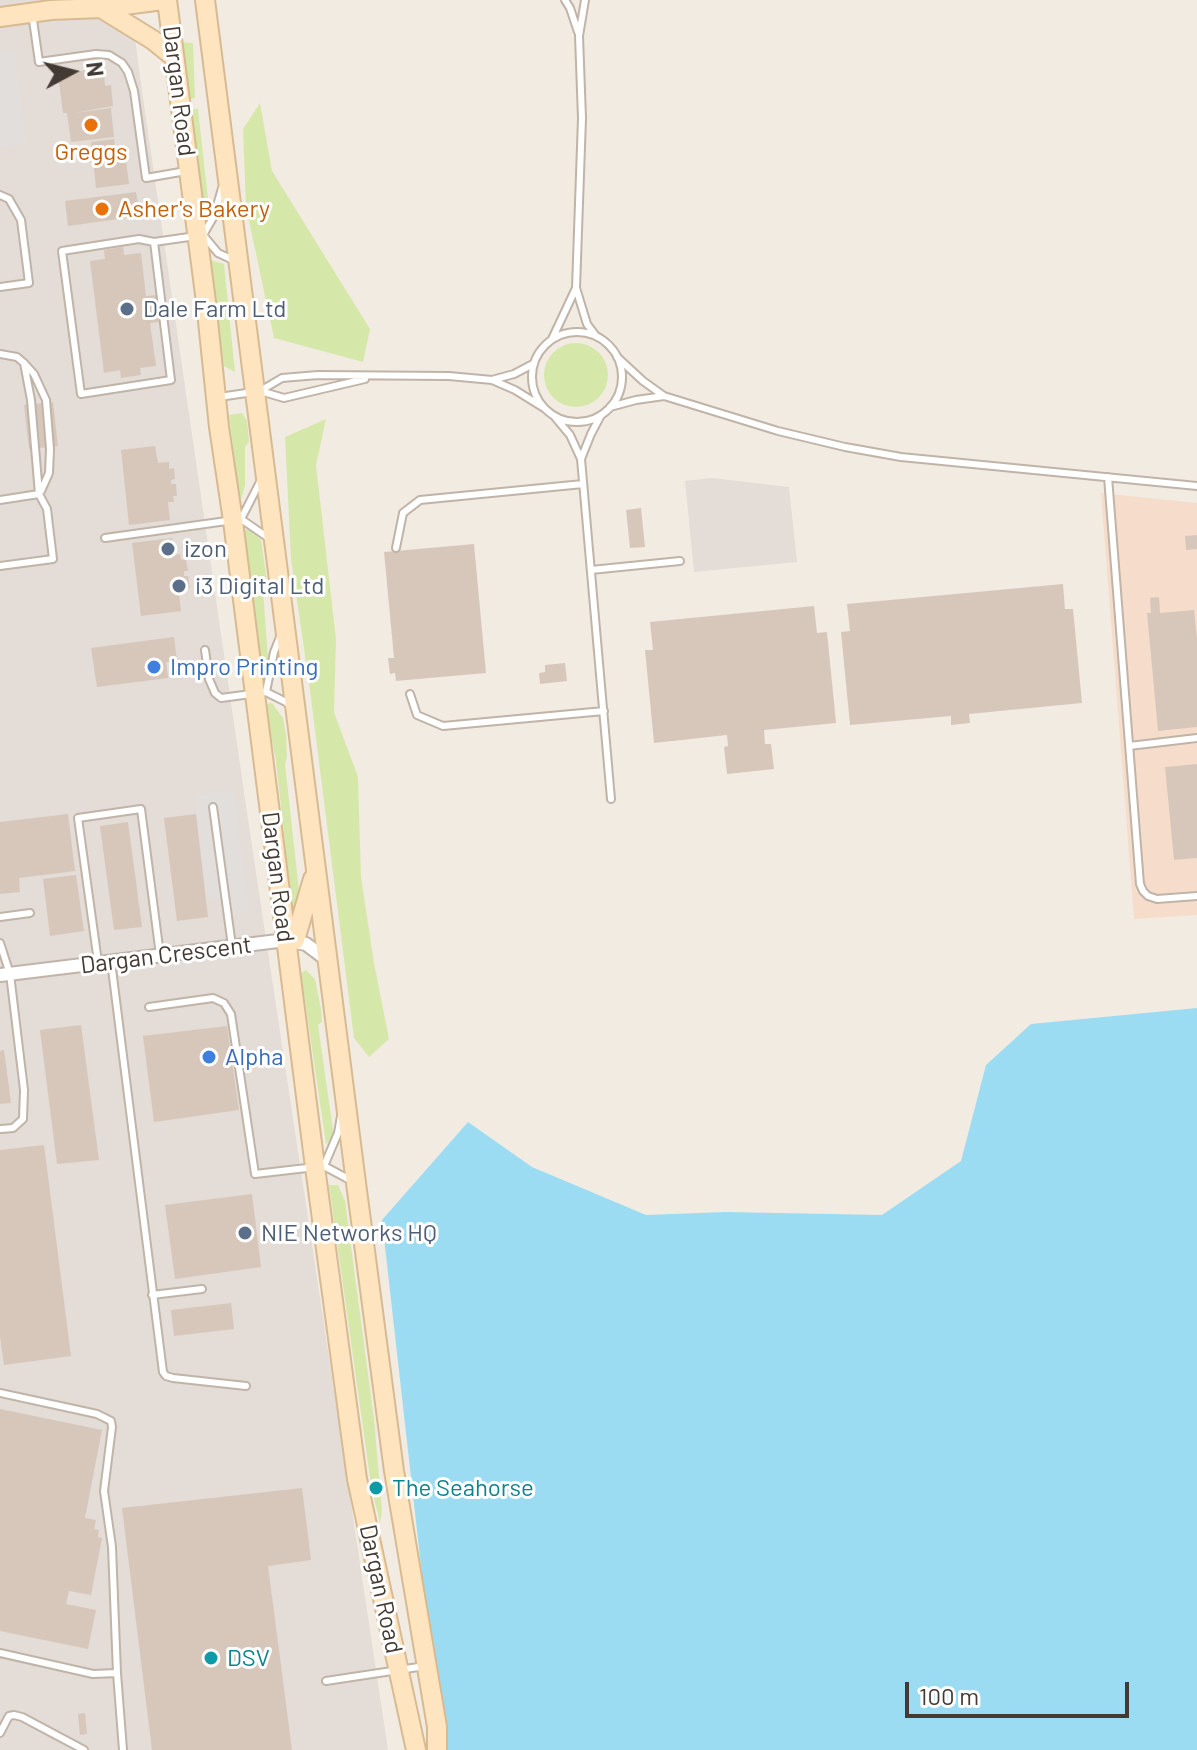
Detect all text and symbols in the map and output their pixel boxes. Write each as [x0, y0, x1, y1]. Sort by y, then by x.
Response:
street label: Dargan Road [157, 24, 201, 158]
north arrow [32, 32, 112, 112]
text: N [82, 60, 110, 78]
marker: Greggs [82, 116, 100, 134]
place label: Greggs [54, 138, 128, 166]
place label: Asher's Bakery [118, 195, 270, 223]
marker: Asher's Bakery [93, 200, 111, 218]
place label: Dale Farm Ltd [143, 295, 286, 323]
marker: Dale Farm Ltd [118, 300, 136, 318]
place label: izon [184, 535, 227, 563]
marker: izon [159, 540, 177, 558]
place label: i3 Digital Ltd [195, 572, 324, 600]
marker: i3 Digital Ltd [170, 577, 188, 595]
place label: Impro Printing [170, 653, 318, 681]
marker: Impro Printing [145, 658, 163, 676]
street label: Dargan Road [256, 810, 300, 944]
street label: Dargan Crescent [79, 930, 253, 980]
place label: Alpha [225, 1043, 284, 1071]
marker: Alpha [200, 1048, 218, 1066]
place label: NIE Networks HQ [261, 1219, 437, 1247]
marker: NIE Networks HQ [236, 1224, 254, 1242]
place label: The Seahorse [392, 1474, 534, 1502]
marker: The Seahorse [367, 1479, 385, 1497]
street label: Dargan Road [353, 1522, 409, 1656]
place label: DSV [227, 1644, 270, 1672]
marker: DSV [202, 1649, 220, 1667]
scale bar [909, 1666, 1133, 1716]
text: 100 m [919, 1681, 979, 1710]

